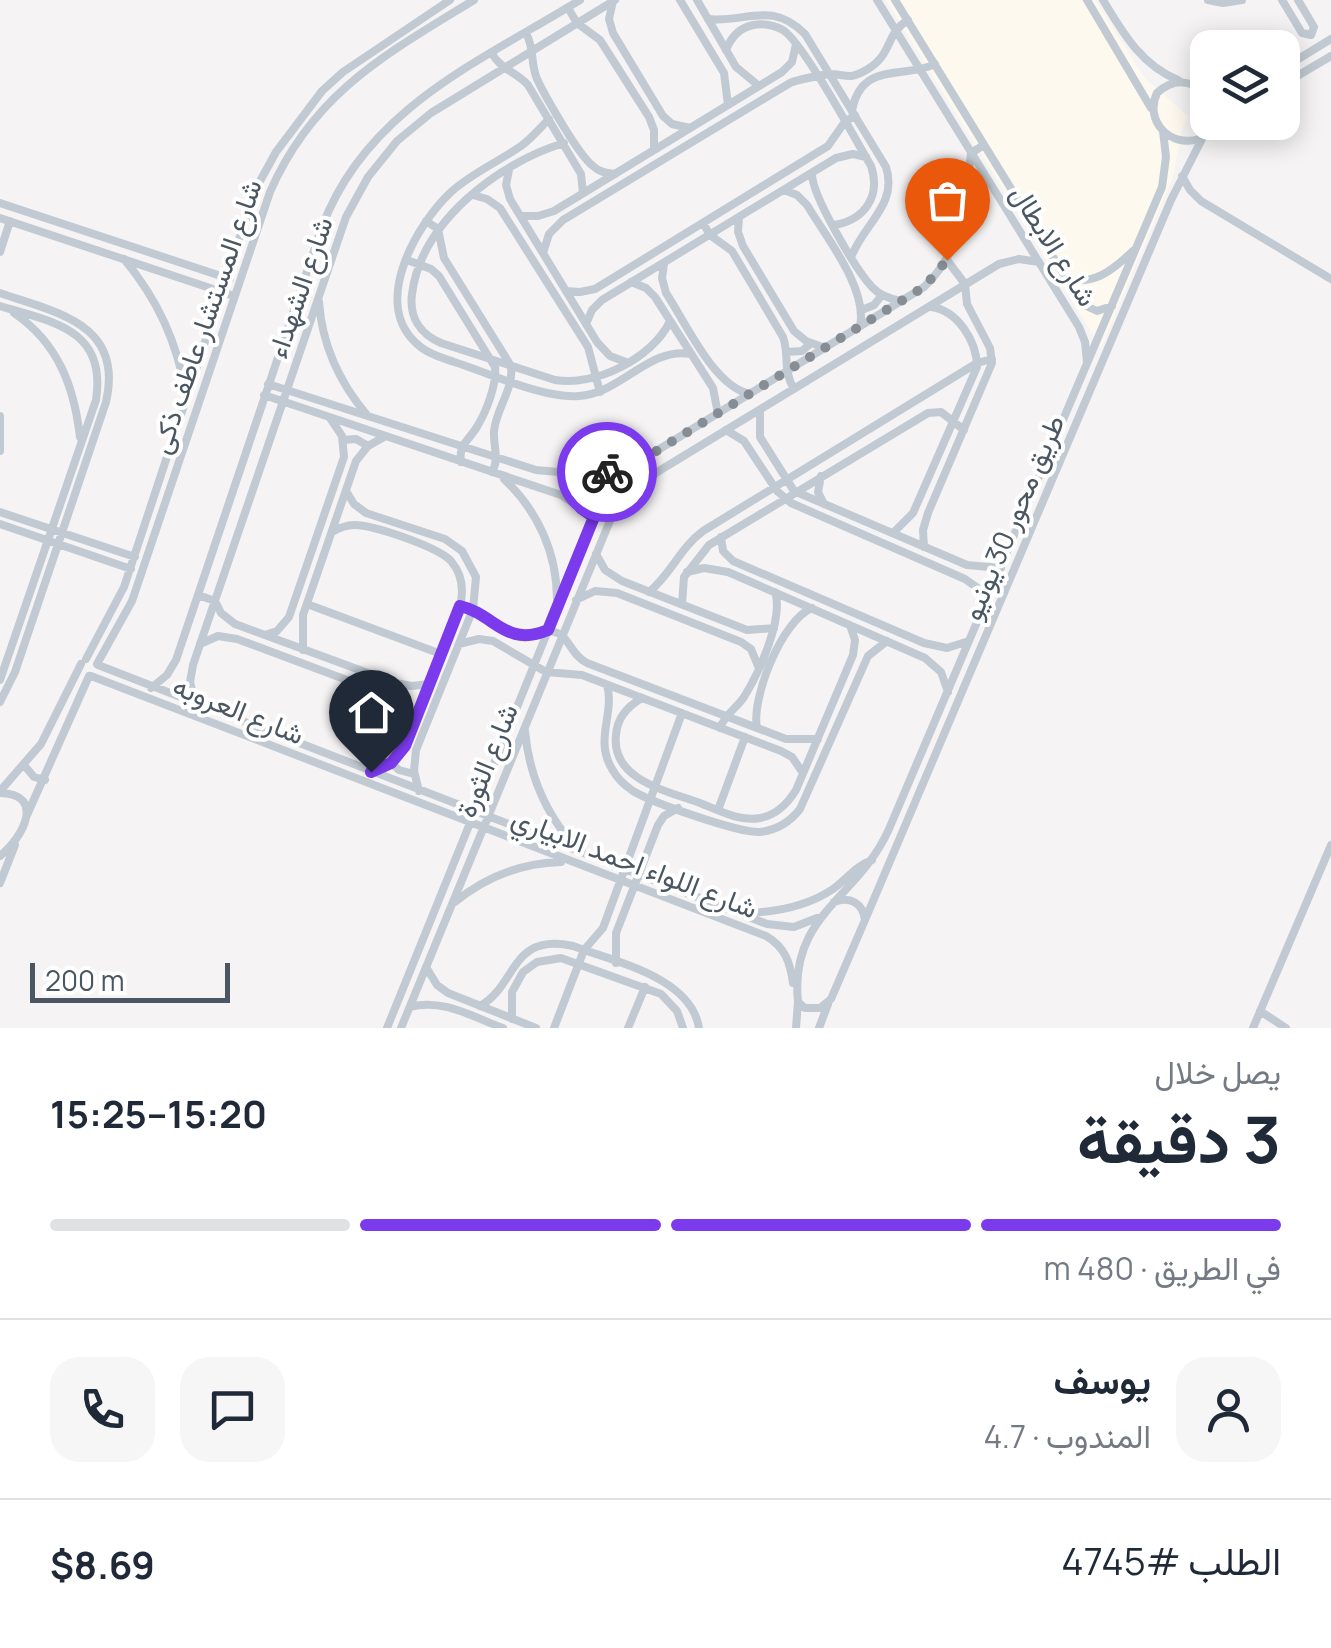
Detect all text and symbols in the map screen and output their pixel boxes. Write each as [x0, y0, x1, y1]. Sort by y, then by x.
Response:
map controls [1190, 30, 1300, 140]
button: layers [1190, 30, 1300, 140]
pin [905, 158, 990, 261]
icon: bag [920, 173, 975, 228]
street label: شارع المستشار عاطف ذكى [140, 174, 271, 459]
street label: شارع الابطال [1002, 177, 1107, 314]
street label: شارع الشهداء [257, 211, 342, 363]
street label: طريق محور 30 يونيو [952, 409, 1072, 625]
courier [557, 422, 657, 522]
icon: bike [580, 445, 635, 500]
street label: شارع العروبه [167, 666, 310, 753]
pin [329, 670, 414, 773]
icon: home [344, 685, 399, 740]
street label: شارع الثورة [446, 698, 527, 823]
street label: شارع اللواء احمد الابياري [505, 798, 763, 931]
scale bar [30, 958, 230, 1003]
text: 200 m [45, 961, 124, 999]
text: يصل خلال [1154, 1050, 1281, 1094]
text: 15:20–15:25 [50, 1087, 267, 1139]
text: 3 دقيقة [1077, 1094, 1281, 1183]
text: في الطريق · 480 m [1043, 1246, 1281, 1290]
text: يوسف [1054, 1353, 1151, 1405]
button: phone [50, 1357, 155, 1462]
button: chat [180, 1357, 285, 1462]
button: person [1176, 1357, 1281, 1462]
text: المندوب · 4.7 [984, 1414, 1151, 1458]
text: الطلب #4745 [1061, 1534, 1281, 1586]
text: $8.69 [50, 1538, 155, 1590]

